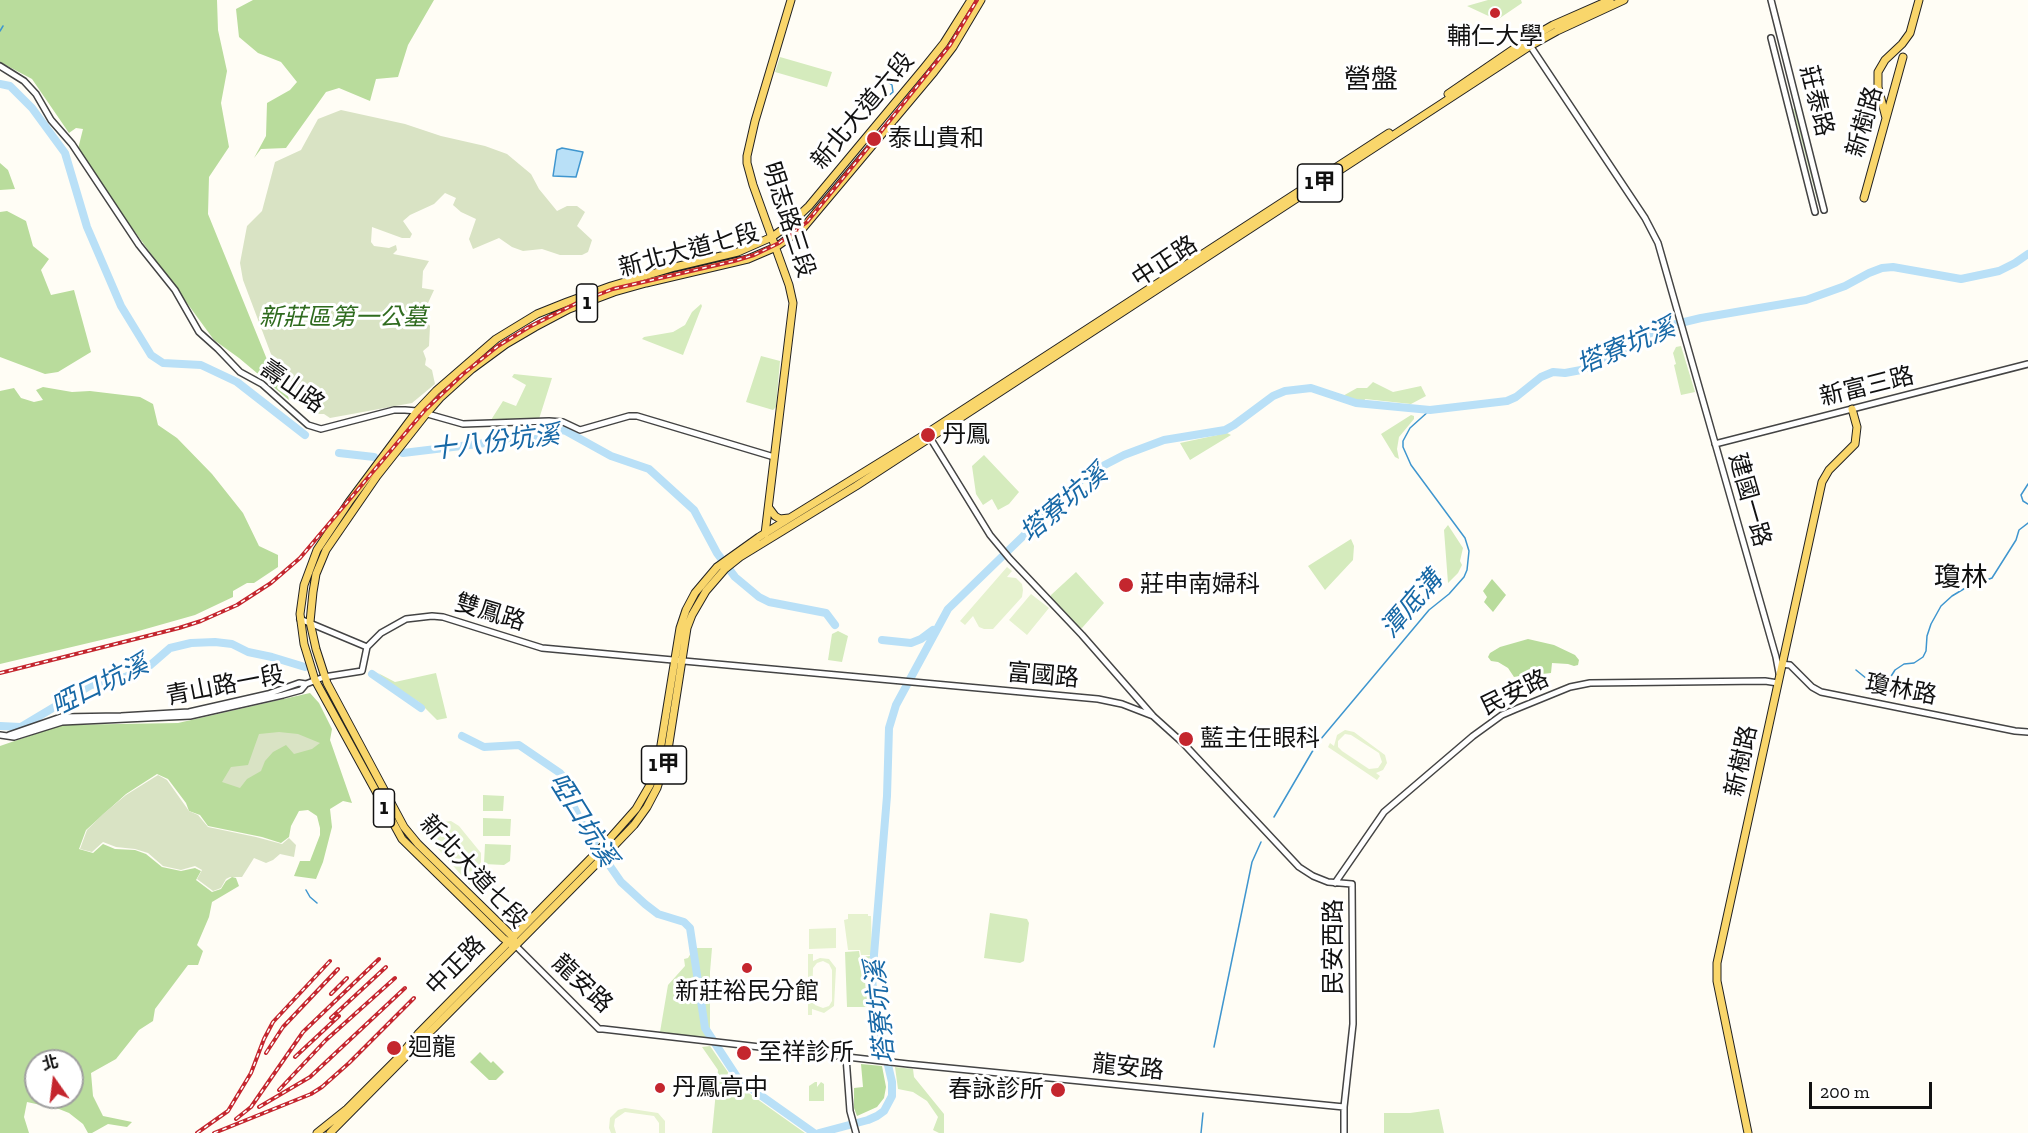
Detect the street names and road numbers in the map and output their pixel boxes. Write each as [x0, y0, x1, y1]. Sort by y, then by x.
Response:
street label: 新北大道六段 [806, 47, 920, 175]
street label: 莊泰路 [1793, 63, 1839, 139]
street label: 新樹路 [1841, 83, 1889, 161]
street label: 明志路三段 [756, 158, 820, 282]
road number: 1甲 [1298, 164, 1342, 202]
street label: 新北大道七段 [616, 218, 762, 284]
street label: 中正路 [1127, 230, 1203, 294]
road number: 1 [576, 284, 598, 322]
street label: 壽山路 [254, 355, 330, 419]
street label: 新富三路 [1817, 361, 1917, 413]
street label: 建國一路 [1722, 450, 1776, 550]
street label: 雙鳳路 [451, 589, 529, 637]
street label: 富國路 [1006, 659, 1080, 693]
street label: 青山路一段 [163, 660, 287, 712]
street label: 民安路 [1476, 664, 1554, 722]
street label: 瓊林路 [1863, 669, 1939, 711]
street label: 新樹路 [1720, 723, 1764, 799]
road number: 1甲 [642, 746, 686, 784]
road number: 1 [374, 789, 394, 827]
street label: 新北大道七段 [413, 810, 533, 934]
street label: 民安西路 [1320, 899, 1348, 995]
street label: 中正路 [420, 930, 492, 1002]
street label: 龍安路 [546, 949, 618, 1019]
street label: 龍安路 [1091, 1050, 1165, 1086]

